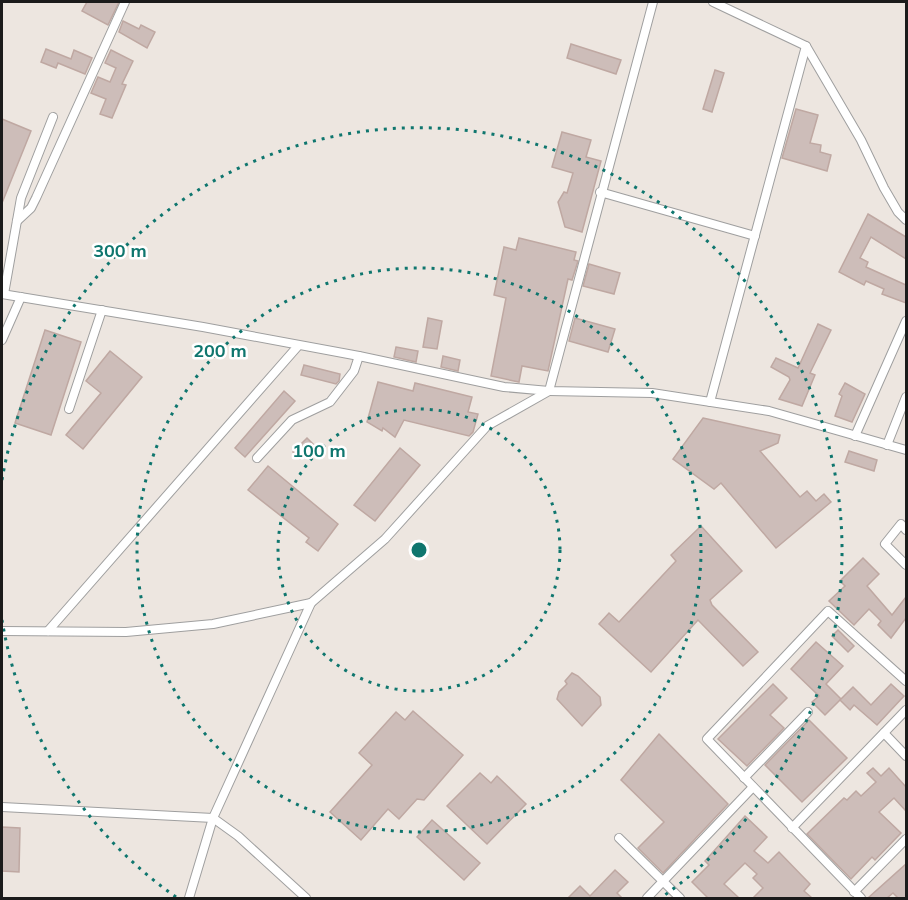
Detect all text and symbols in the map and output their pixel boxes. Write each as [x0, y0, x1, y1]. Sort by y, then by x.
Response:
text: 300 m [93, 239, 147, 262]
text: 200 m [193, 339, 247, 362]
text: 100 m [292, 439, 346, 462]
centre of rings [409, 540, 429, 560]

